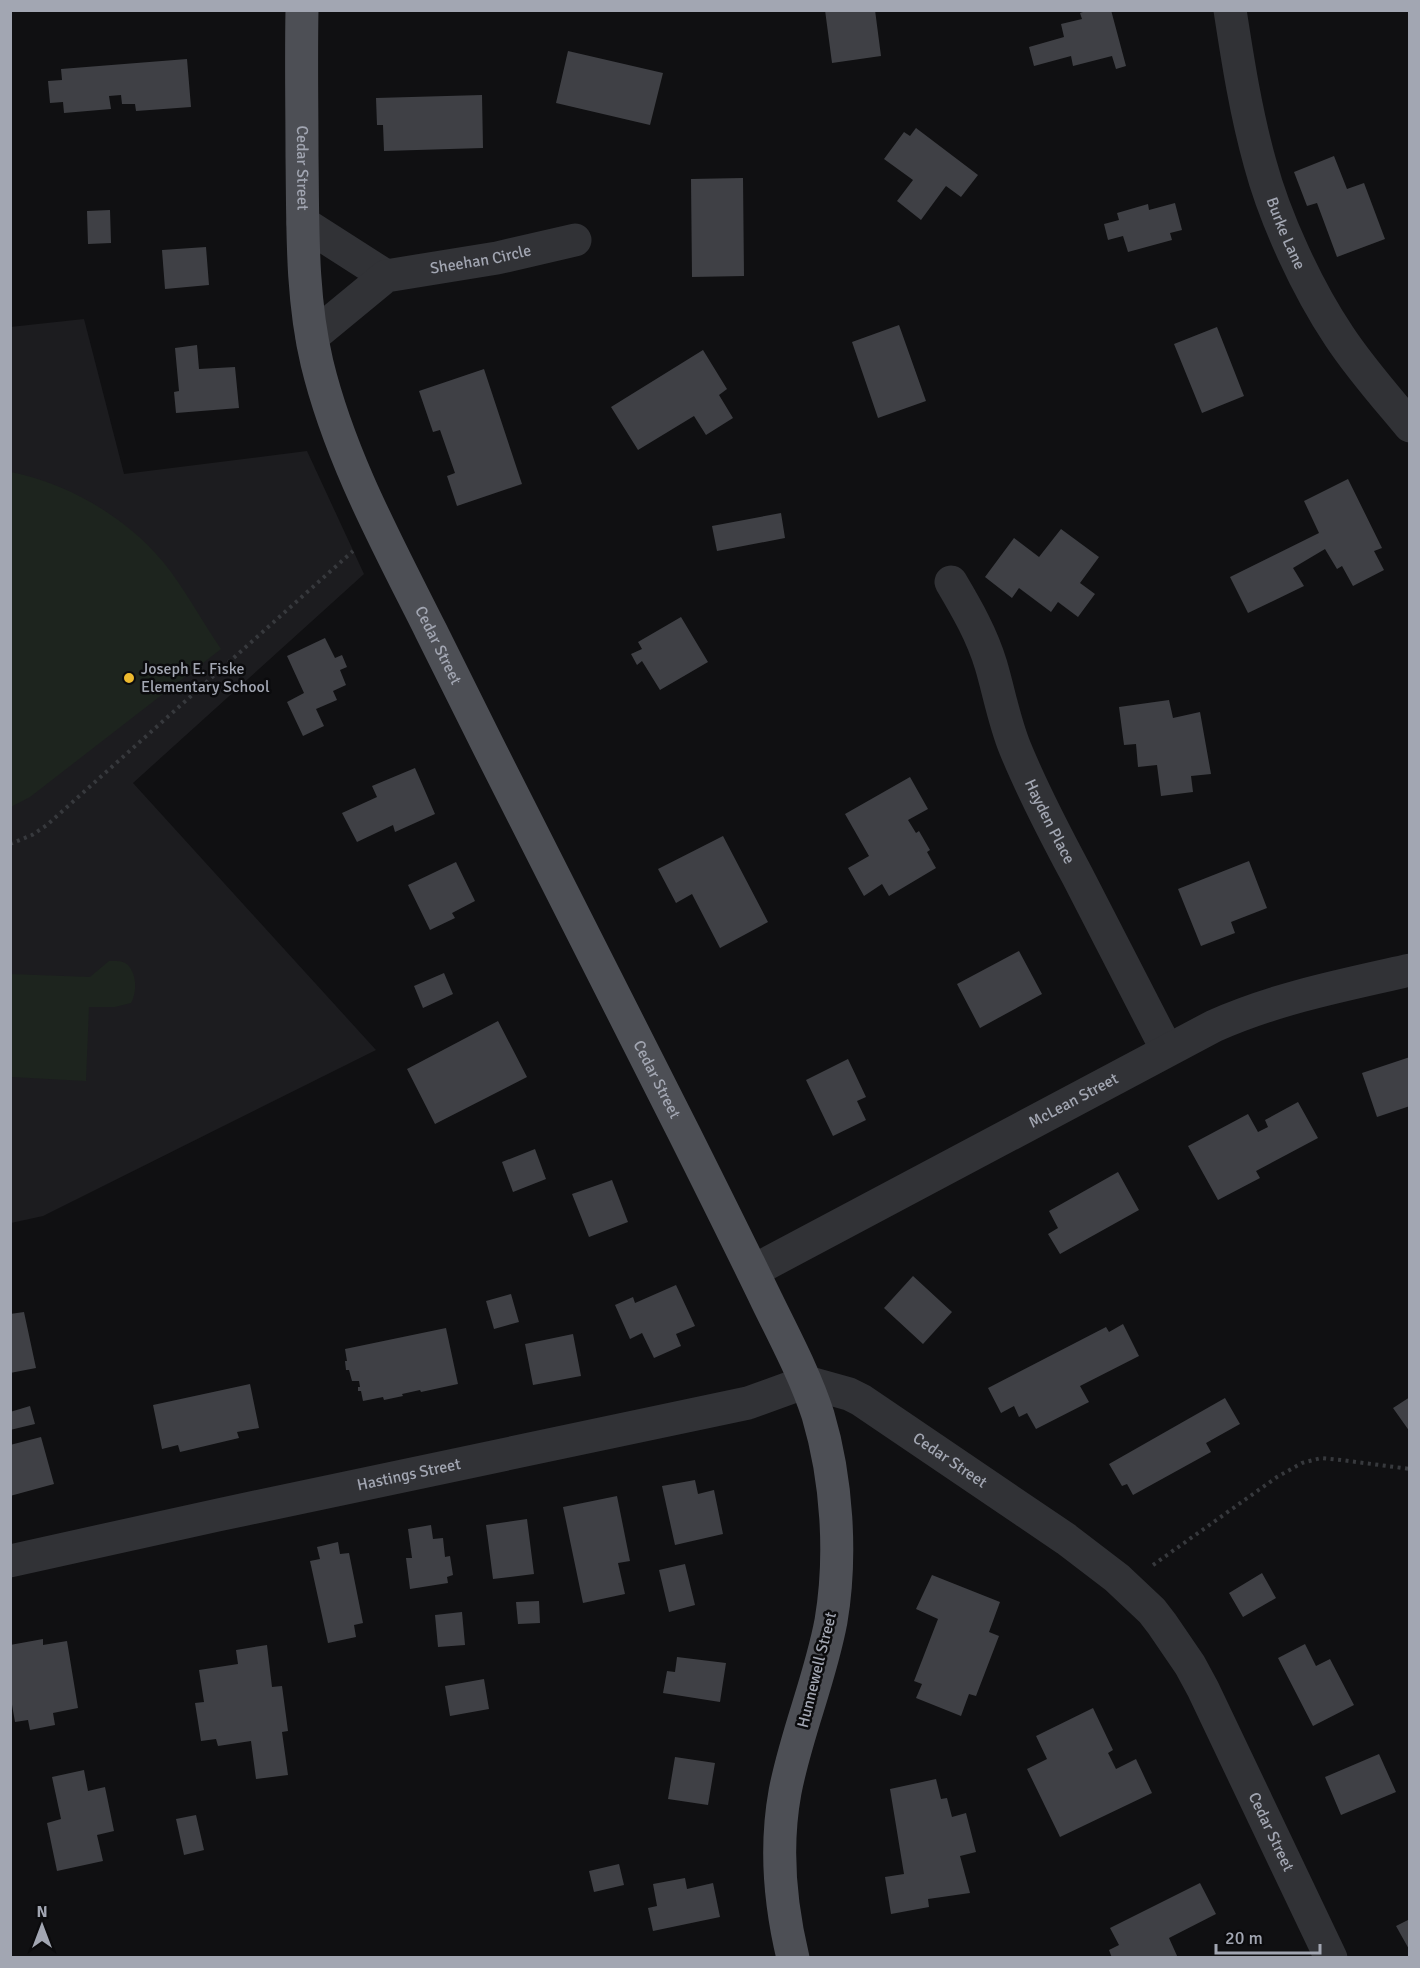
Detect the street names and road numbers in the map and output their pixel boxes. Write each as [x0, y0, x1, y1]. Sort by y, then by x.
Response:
street label: Cedar Street [292, 125, 313, 211]
street label: Burke Lane [1261, 195, 1310, 273]
street label: Sheehan Circle [429, 240, 533, 279]
street label: Cedar Street [410, 603, 466, 688]
street label: Hayden Place [1020, 776, 1079, 867]
street label: Cedar Street [628, 1037, 685, 1122]
street label: McLean Street [1025, 1069, 1122, 1133]
street label: Cedar Street [909, 1428, 991, 1493]
street label: Hastings Street [355, 1454, 463, 1495]
street label: Hunnewell Street [793, 1610, 841, 1730]
street label: Cedar Street [1244, 1789, 1299, 1875]

